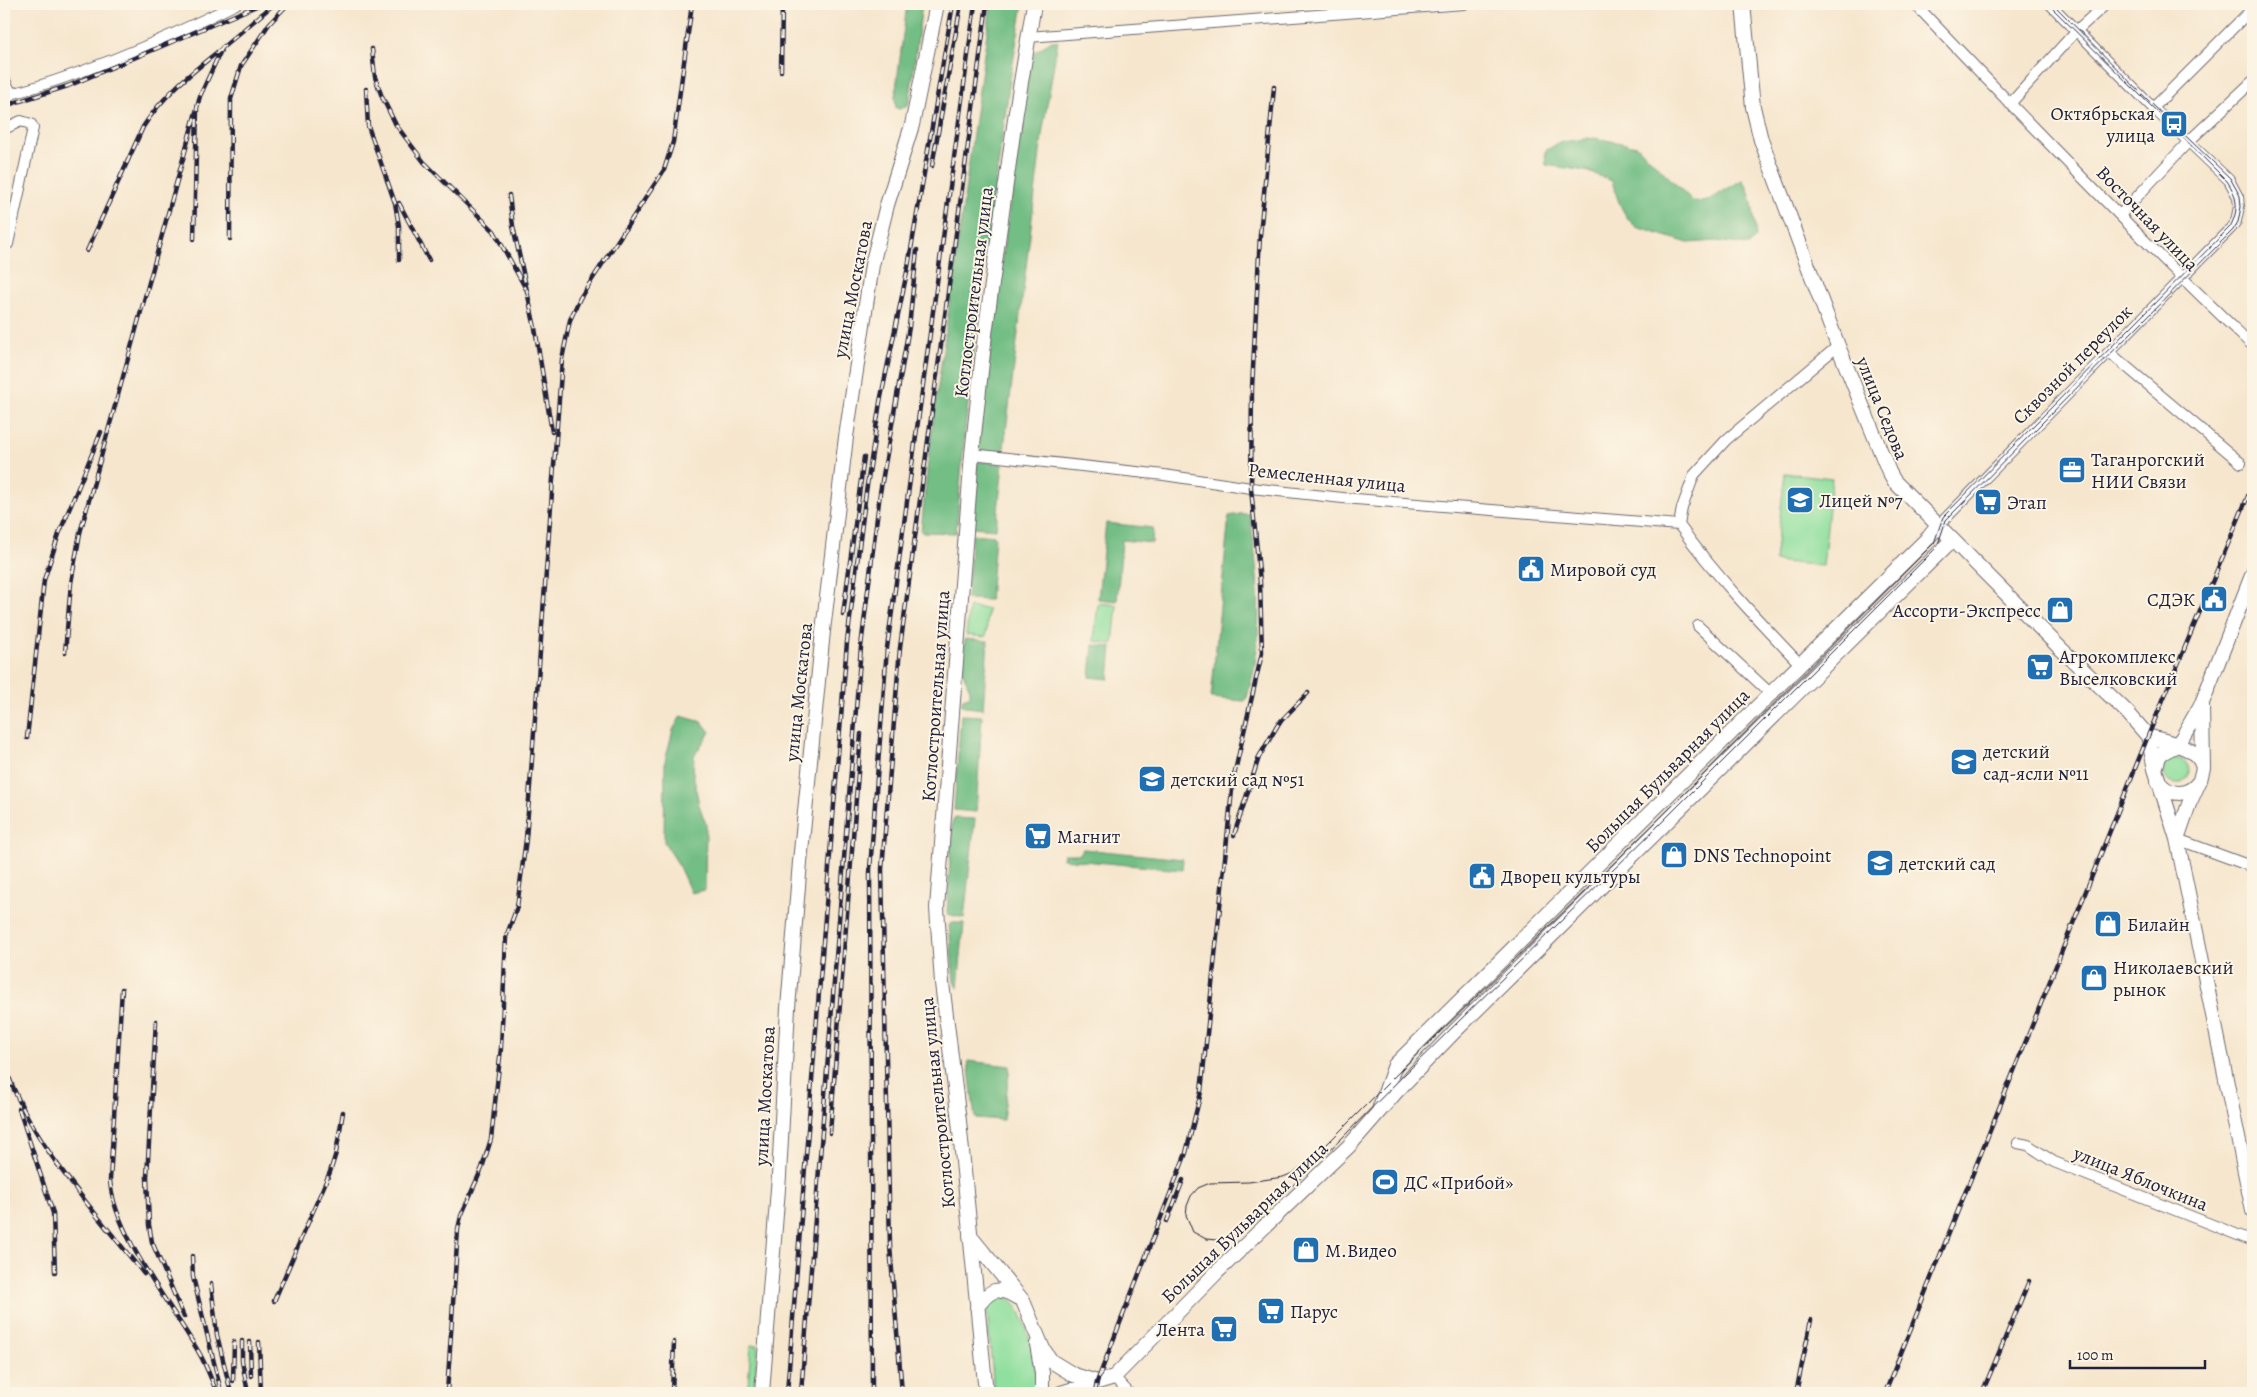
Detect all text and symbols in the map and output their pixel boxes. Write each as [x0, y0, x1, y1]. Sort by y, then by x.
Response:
place label: Октябрьская улица [2050, 101, 2155, 149]
bus stop icon: Октябрьская улица [2159, 109, 2189, 139]
street label: Восточная улица [2090, 160, 2205, 277]
street label: Котлостроительная улица [948, 185, 1000, 399]
street label: улица Москатова [827, 218, 879, 361]
street label: Сквозной переулок [2007, 299, 2138, 430]
street label: улица Седова [1849, 352, 1915, 464]
place label: Таганрогский НИИ Связи [2091, 447, 2205, 495]
office icon: Таганрогский НИИ Связи [2057, 455, 2087, 485]
street label: Ремесленная улица [1247, 457, 1407, 499]
school or university icon: Лицей №7 [1785, 485, 1815, 515]
supermarket icon: Этап [1973, 487, 2003, 517]
place label: Лицей №7 [1819, 488, 1903, 514]
place label: Этап [2007, 490, 2047, 516]
public building icon: Мировой суд [1516, 554, 1546, 584]
place label: Мировой суд [1550, 557, 1656, 583]
public building icon: СДЭК [2199, 584, 2229, 614]
place label: СДЭК [2147, 587, 2195, 613]
street label: Котлостроительная улица [916, 589, 956, 803]
shop icon: Ассорти-Экспресс [2045, 595, 2075, 625]
place label: Ассорти-Экспресс [1892, 598, 2041, 624]
street label: улица Москатова [779, 621, 819, 764]
place label: Агрокомплекс Выселковский [2058, 644, 2177, 692]
supermarket icon: Агрокомплекс Выселковский [2025, 652, 2055, 682]
street label: Большая Бульварная улица [1580, 683, 1756, 859]
place label: детский сад-ясли №11 [1982, 739, 2089, 787]
school or university icon: детский сад-ясли №11 [1949, 747, 1979, 777]
school or university icon: детский сад №51 [1137, 764, 1167, 794]
place label: детский сад №51 [1170, 767, 1305, 793]
supermarket icon: Магнит [1023, 821, 1053, 851]
place label: Магнит [1057, 824, 1121, 850]
shop icon: DNS Technopoint [1659, 840, 1689, 870]
place label: DNS Technopoint [1693, 843, 1831, 869]
school or university icon: детский сад [1865, 848, 1895, 878]
place label: детский сад [1898, 851, 1996, 877]
public building icon: Дворец культуры [1467, 861, 1497, 891]
place label: Дворец культуры [1501, 864, 1641, 890]
shop icon: Билайн [2093, 909, 2123, 939]
place label: Билайн [2127, 912, 2190, 938]
place label: Николаевский рынок [2113, 955, 2234, 1003]
shop icon: Николаевский рынок [2079, 963, 2109, 993]
street label: Котлостроительная улица [914, 996, 962, 1210]
street label: улица Москатова [748, 1025, 782, 1168]
street label: Большая Бульварная улица [1156, 1136, 1334, 1309]
street label: улица Яблочкина [2069, 1140, 2212, 1218]
sports icon: ДC «Прибой» [1370, 1167, 1400, 1197]
place label: ДC «Прибой» [1404, 1170, 1513, 1196]
shop icon: М.Видео [1291, 1235, 1321, 1265]
place label: М.Видео [1325, 1238, 1397, 1264]
supermarket icon: Парус [1256, 1296, 1286, 1326]
place label: Парус [1290, 1299, 1338, 1325]
supermarket icon: Лента [1209, 1314, 1239, 1344]
place label: Лента [1156, 1317, 1205, 1343]
scale bar [2070, 1337, 2204, 1369]
text: 100 m [2077, 1345, 2114, 1365]

